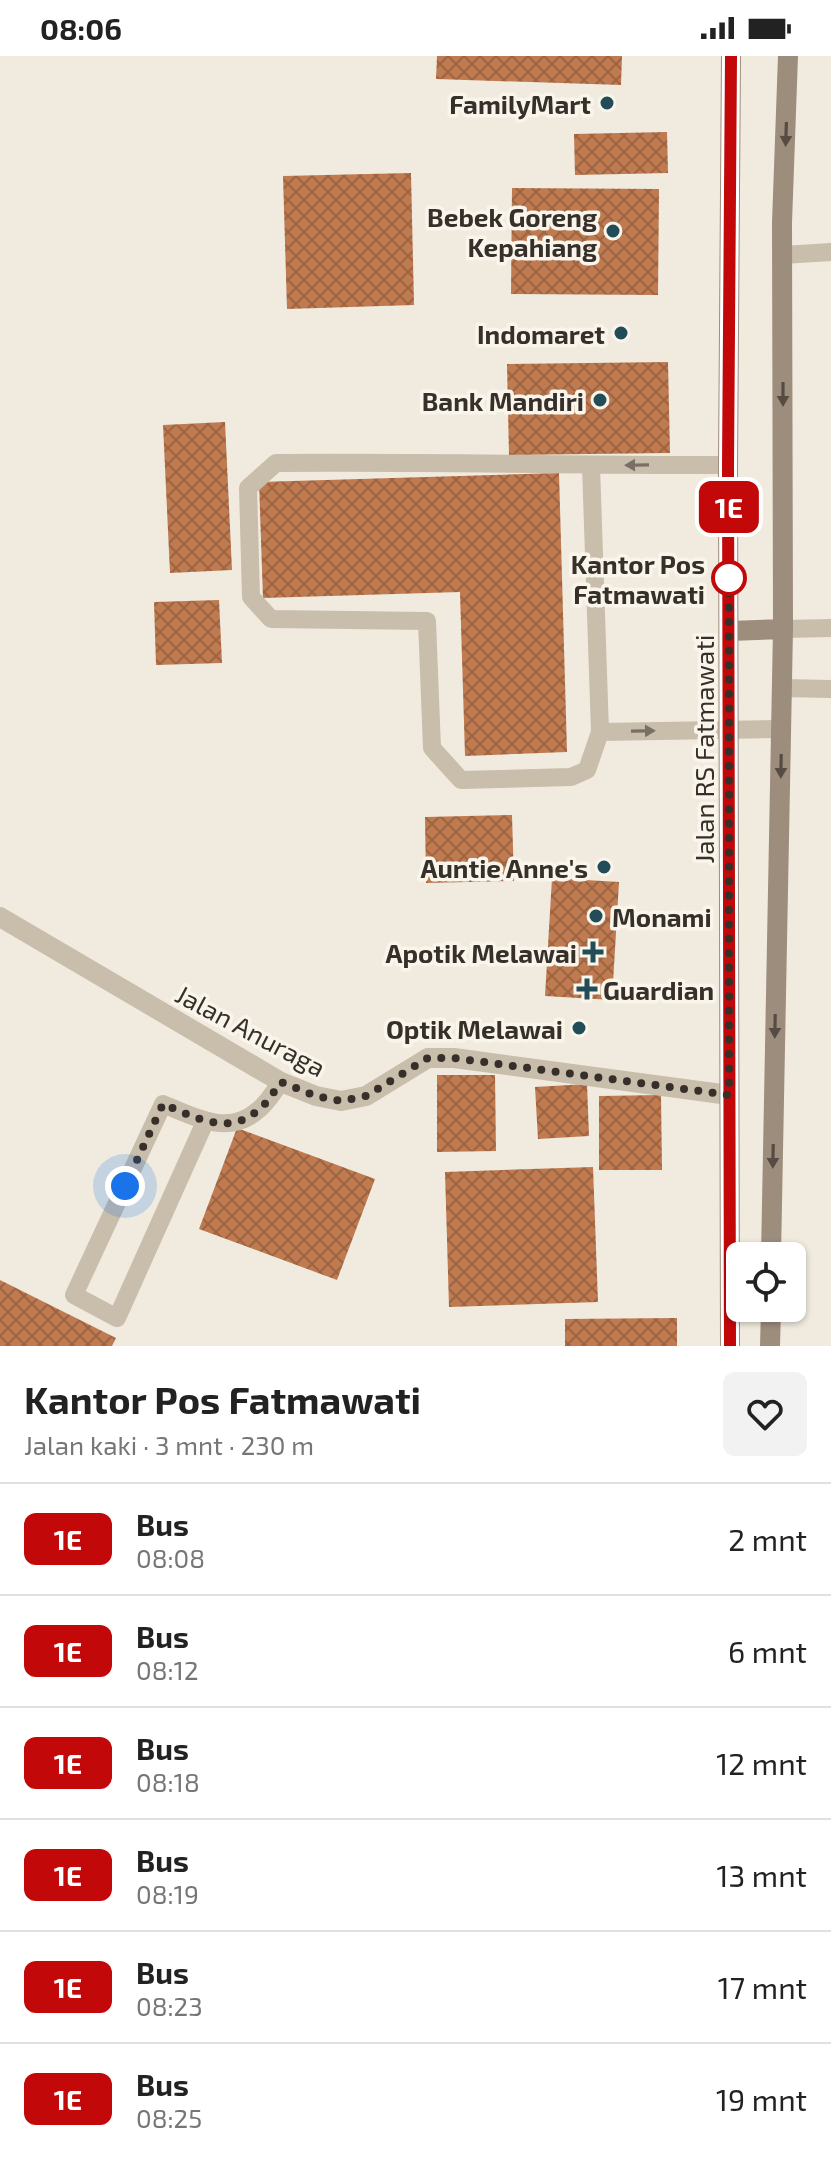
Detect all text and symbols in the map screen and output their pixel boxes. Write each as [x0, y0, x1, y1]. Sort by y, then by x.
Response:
text: 08:06 [40, 10, 122, 46]
place label: FamilyMart [449, 88, 591, 120]
marker: FamilyMart [598, 94, 616, 112]
one-way arrow [779, 122, 792, 147]
place label: Bebek Goreng Kepahiang [427, 201, 597, 262]
marker: Bebek Goreng Kepahiang [604, 222, 622, 240]
place label: Indomaret [477, 318, 605, 349]
marker: Indomaret [612, 324, 630, 342]
one-way arrow [777, 382, 789, 407]
place label: Bank Mandiri [422, 385, 584, 416]
marker: Bank Mandiri [591, 391, 609, 409]
one-way arrow [624, 459, 649, 471]
line badge: 1E [693, 481, 765, 533]
text: 1E [715, 490, 743, 524]
place label: Kantor Pos Fatmawati [571, 548, 705, 609]
marker: Kantor Pos Fatmawati [712, 561, 746, 595]
street label: Jalan RS Fatmawati [688, 634, 719, 864]
one-way arrow [631, 725, 656, 738]
one-way arrow [774, 754, 787, 779]
place label: Auntie Anne's [420, 852, 588, 883]
marker: Auntie Anne's [595, 858, 613, 876]
place label: Monami [612, 901, 712, 932]
marker: Monami [587, 907, 605, 925]
place label: Apotik Melawai [386, 937, 577, 968]
marker: Apotik Melawai [584, 943, 602, 961]
place label: Guardian [603, 974, 714, 1005]
street label: Jalan Anuraga [171, 978, 331, 1082]
marker: Guardian [578, 980, 596, 998]
place label: Optik Melawai [386, 1013, 563, 1044]
one-way arrow [768, 1014, 781, 1039]
marker: Optik Melawai [570, 1019, 588, 1037]
one-way arrow [766, 1144, 779, 1169]
your location [105, 1166, 145, 1206]
map controls [726, 1242, 806, 1322]
button: locate [726, 1242, 806, 1322]
button: heart [723, 1372, 807, 1456]
text: Kantor Pos Fatmawati [24, 1376, 421, 1422]
text: Jalan kaki · 3 mnt · 230 m [24, 1429, 314, 1460]
text: Bus [136, 1506, 189, 1542]
text: 2 mnt [728, 1521, 807, 1557]
text: 1E [54, 1522, 82, 1556]
text: 08:08 [136, 1542, 205, 1573]
text: Bus [136, 1618, 189, 1654]
text: 6 mnt [728, 1633, 807, 1669]
text: 1E [54, 1634, 82, 1668]
text: 08:12 [136, 1654, 199, 1685]
text: Bus [136, 1730, 189, 1766]
text: 12 mnt [716, 1745, 807, 1781]
text: 1E [54, 1746, 82, 1780]
text: 08:18 [136, 1766, 200, 1797]
text: Bus [136, 1842, 189, 1878]
text: 13 mnt [717, 1857, 807, 1893]
text: 1E [54, 1858, 82, 1892]
text: 08:19 [136, 1878, 199, 1909]
text: Bus [136, 1954, 189, 1990]
text: 17 mnt [718, 1969, 807, 2005]
text: 1E [54, 1970, 82, 2004]
text: 08:23 [136, 1990, 203, 2021]
text: Bus [136, 2066, 189, 2102]
text: 19 mnt [716, 2081, 807, 2117]
text: 1E [54, 2082, 82, 2116]
text: 08:25 [136, 2102, 202, 2133]

